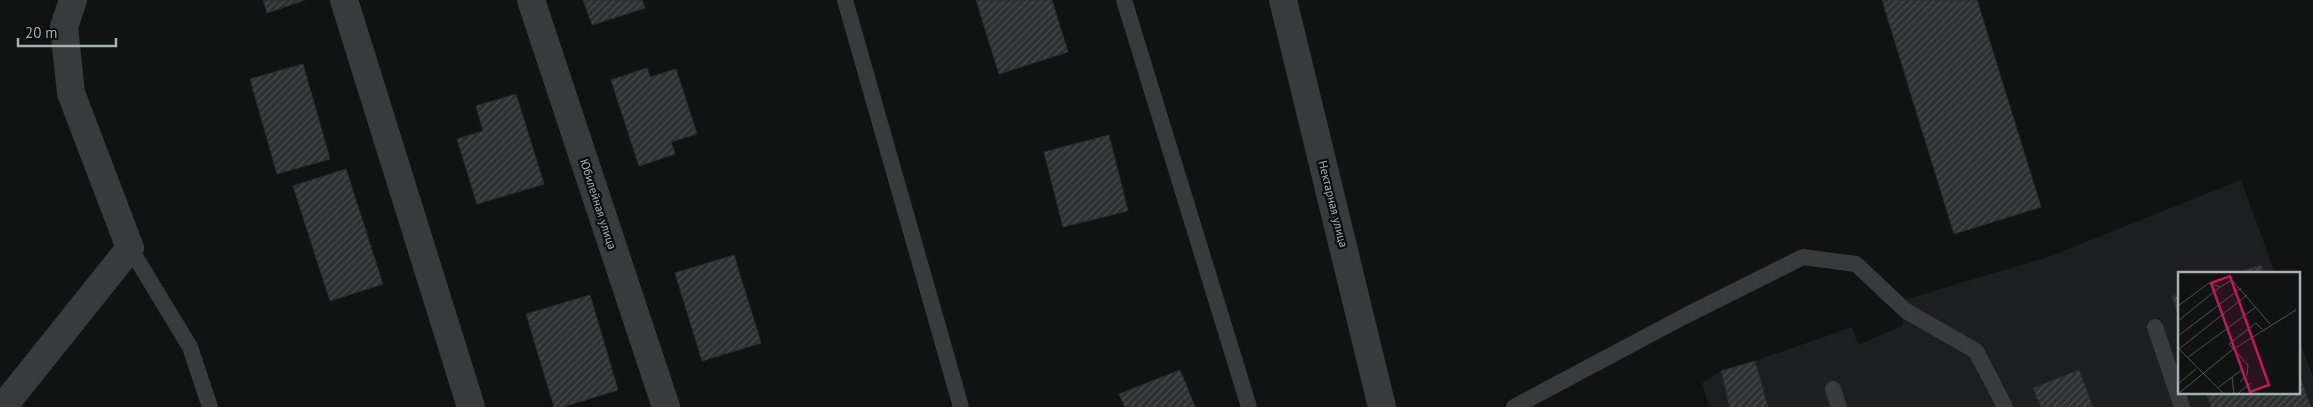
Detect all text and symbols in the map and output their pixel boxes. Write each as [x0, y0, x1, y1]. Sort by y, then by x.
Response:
scale bar [18, 15, 115, 47]
text: 20 m [25, 23, 58, 42]
street label: Юбилейная улица [577, 157, 620, 251]
street label: Нектарная улица [1315, 159, 1352, 249]
inset map [2178, 272, 2300, 394]

